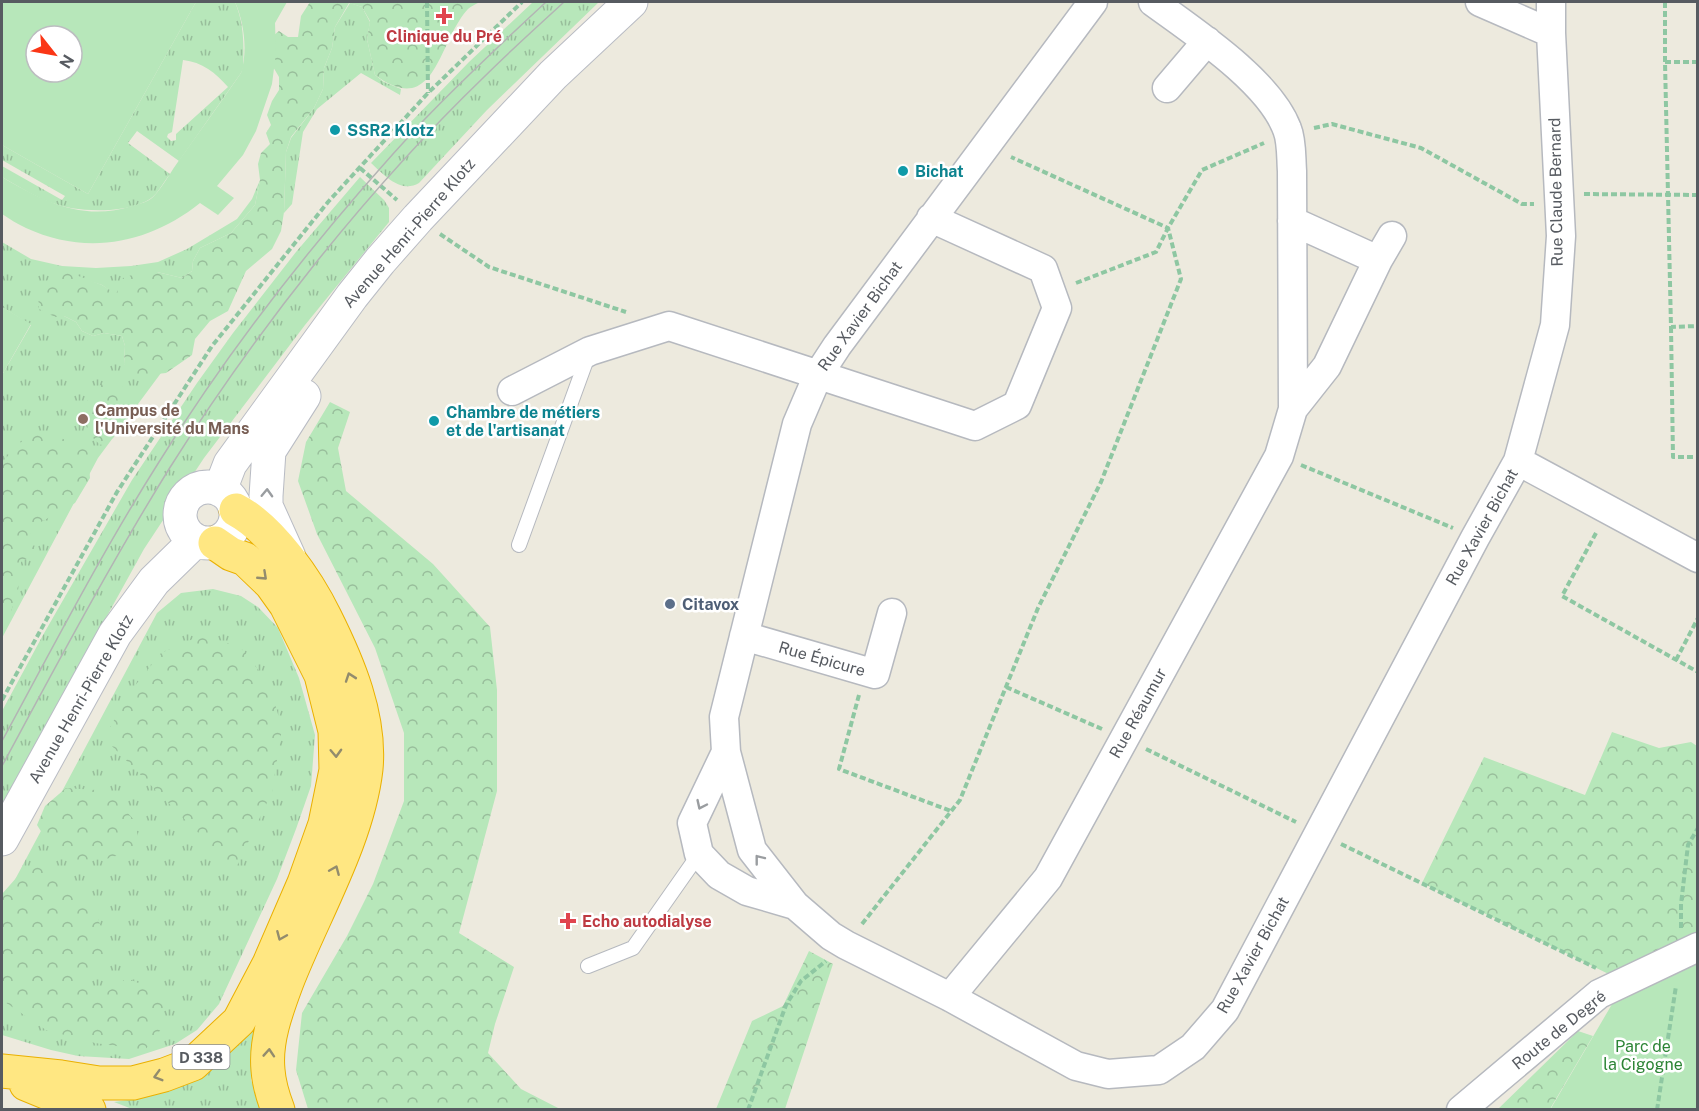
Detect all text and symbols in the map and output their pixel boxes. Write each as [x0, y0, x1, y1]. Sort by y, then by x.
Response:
marker: Clinique du Pré [435, 7, 453, 25]
north arrow [24, 24, 84, 84]
place label: Clinique du Pré [386, 27, 502, 46]
text: N [55, 51, 78, 72]
street label: Rue Claude Bernard [1545, 117, 1567, 267]
place label: SSR2 Klotz [347, 121, 434, 140]
marker: SSR2 Klotz [328, 123, 342, 137]
street label: Avenue Henri-Pierre Klotz [339, 154, 479, 312]
place label: Bichat [915, 162, 964, 181]
marker: Bichat [896, 164, 910, 178]
street label: Rue Xavier Bichat [814, 258, 906, 374]
place label: Campus de l'Université du Mans [95, 401, 249, 438]
place label: Chambre de métiers et de l'artisanat [446, 403, 600, 440]
marker: Campus de l'Université du Mans [76, 412, 90, 426]
marker: Chambre de métiers et de l'artisanat [427, 414, 441, 428]
street label: Rue Xavier Bichat [1442, 465, 1522, 589]
one-way arrow [260, 488, 273, 497]
one-way arrow [256, 569, 266, 580]
place label: Citavox [682, 595, 740, 614]
marker: Citavox [663, 597, 677, 611]
street label: Avenue Henri-Pierre Klotz [25, 611, 137, 787]
street label: Rue Épicure [776, 637, 868, 680]
street label: Rue Réaumur [1105, 665, 1171, 761]
one-way arrow [345, 672, 358, 683]
one-way arrow [329, 748, 342, 757]
one-way arrow [696, 798, 708, 809]
one-way arrow [755, 855, 766, 866]
one-way arrow [328, 866, 340, 877]
street label: Rue Xavier Bichat [1213, 893, 1293, 1017]
marker: Echo autodialyse [559, 912, 577, 930]
place label: Echo autodialyse [582, 912, 712, 931]
one-way arrow [276, 930, 288, 941]
street label: Route de Degré [1508, 986, 1610, 1074]
park label: Parc de la Cigogne [1603, 1037, 1683, 1074]
road number: D 338 [172, 1045, 230, 1069]
one-way arrow [262, 1048, 275, 1057]
one-way arrow [153, 1069, 164, 1081]

